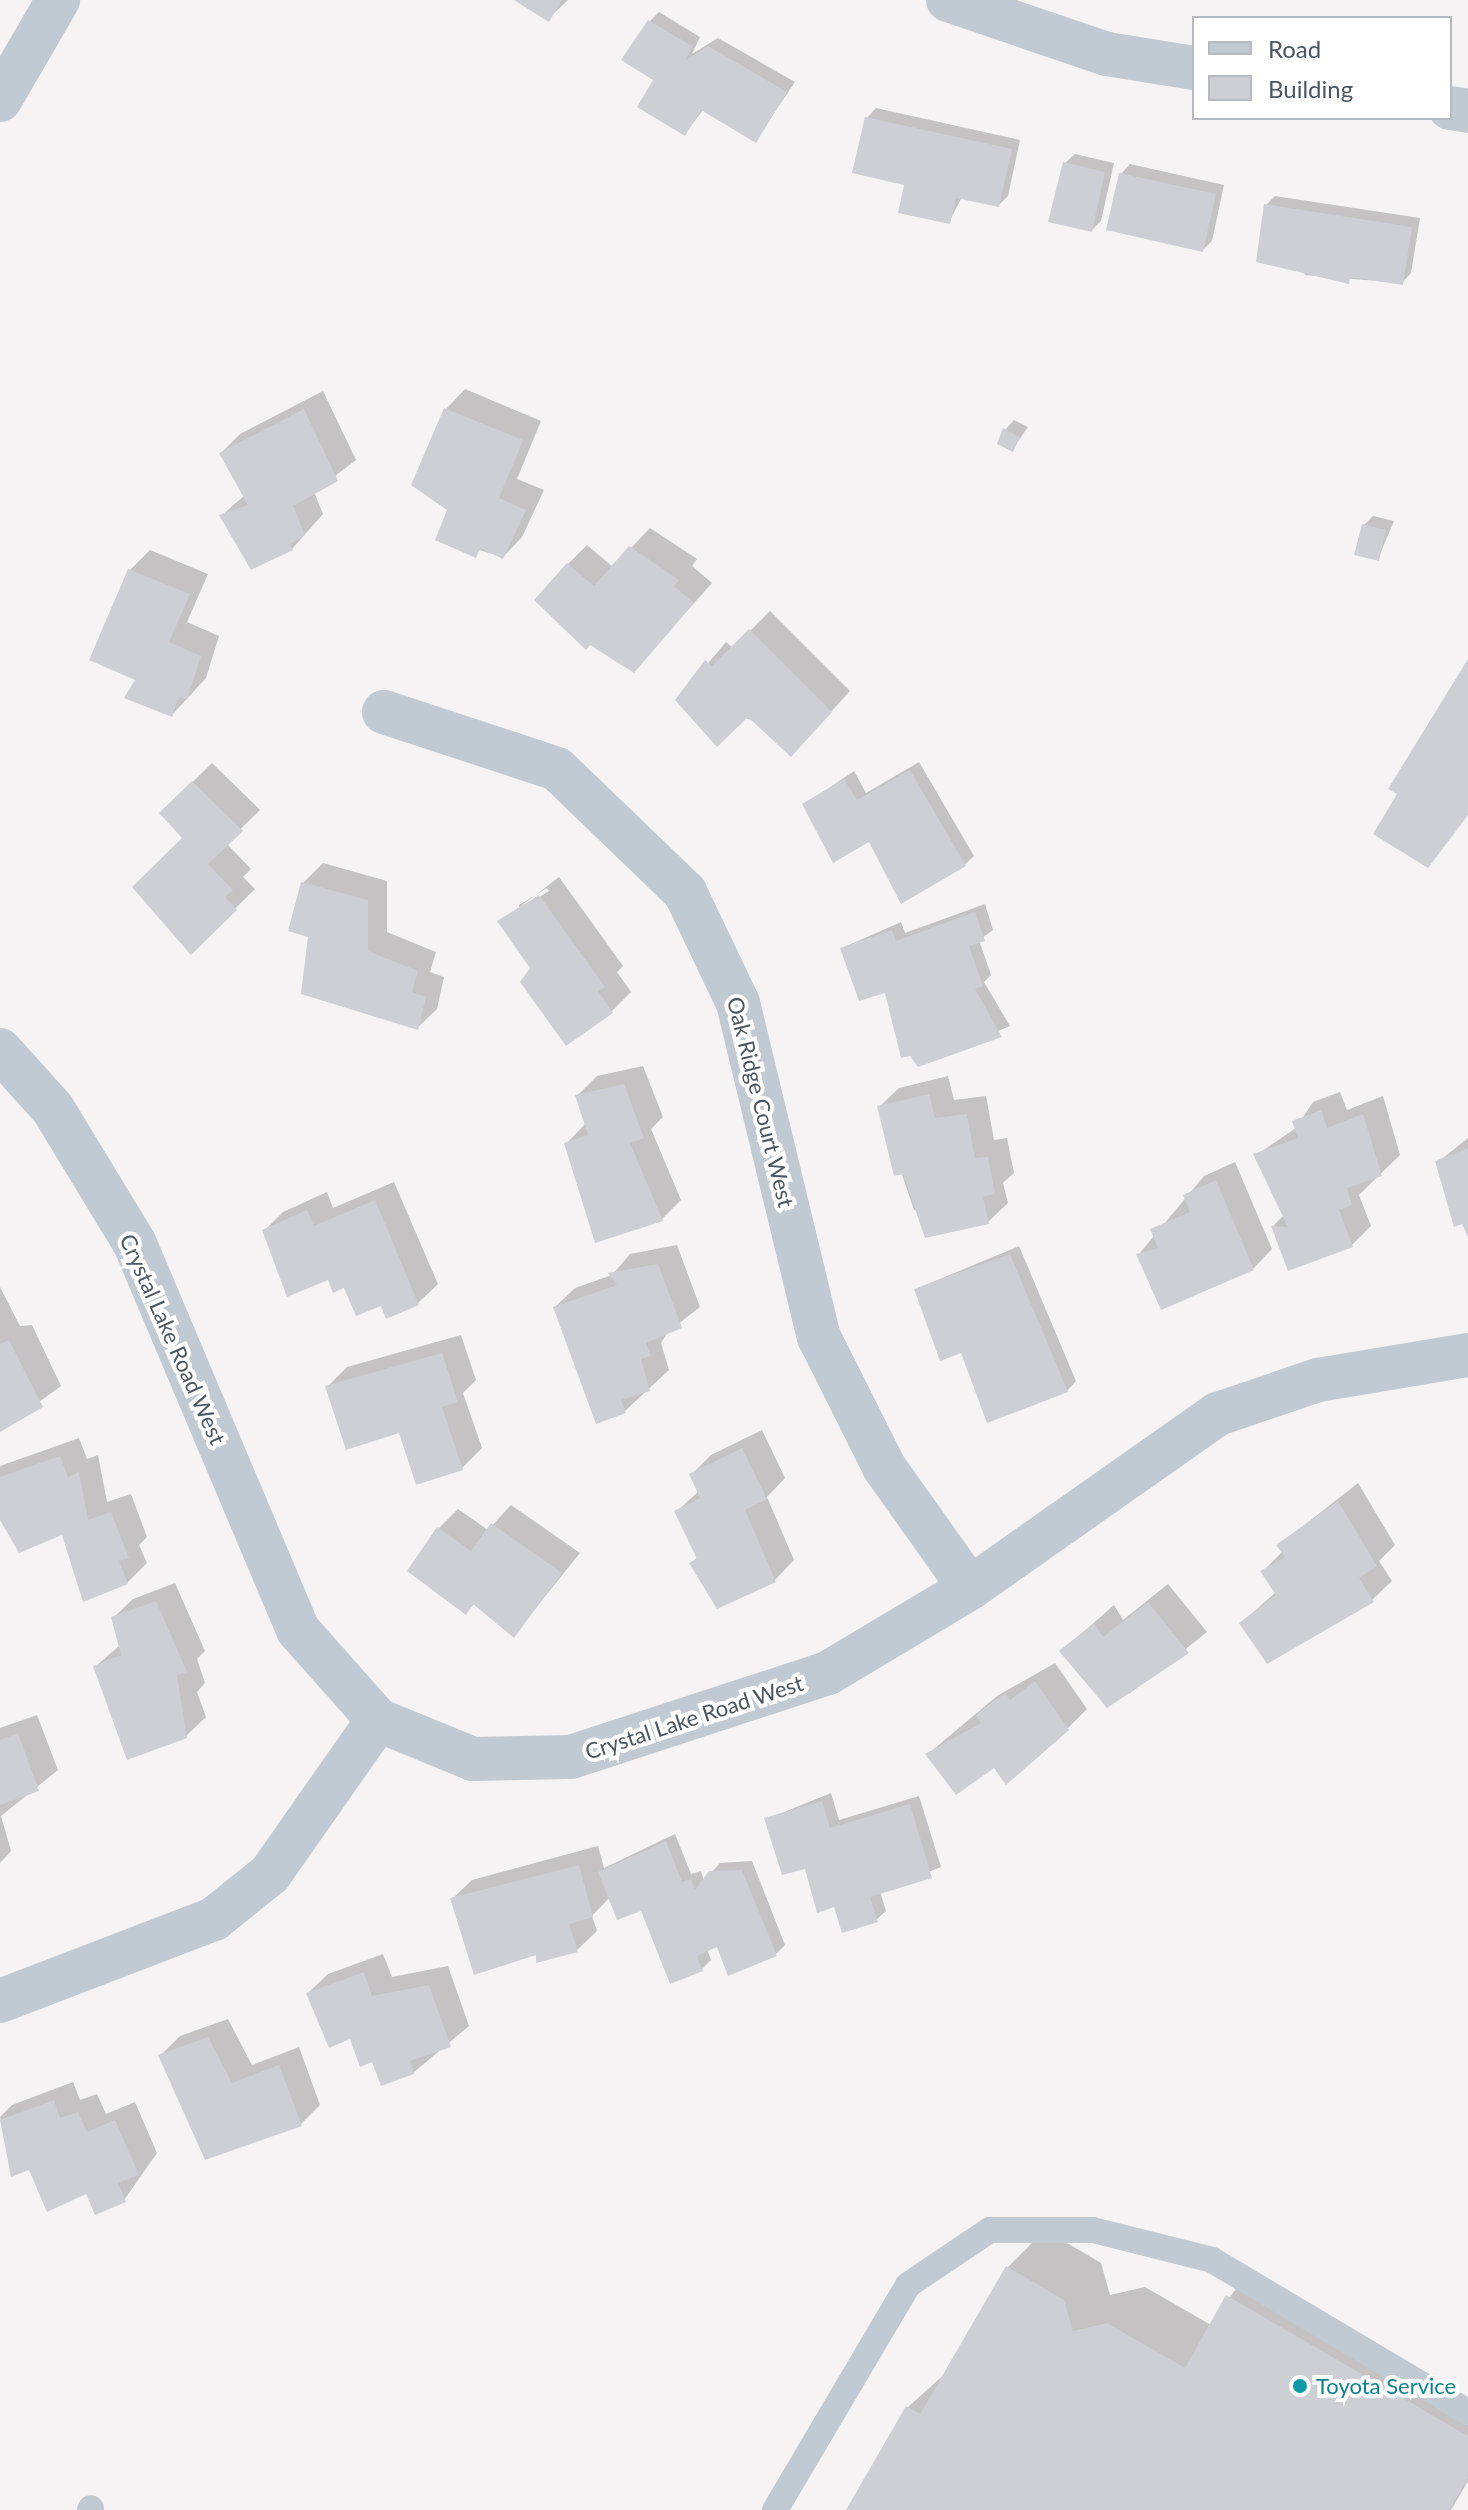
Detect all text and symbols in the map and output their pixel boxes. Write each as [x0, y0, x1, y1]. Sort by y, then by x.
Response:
legend [1192, 16, 1452, 120]
text: Road [1268, 34, 1321, 63]
text: Building [1268, 74, 1353, 103]
street label: Oak Ridge Court West [722, 994, 800, 1210]
street label: Crystal Lake Road West [115, 1229, 231, 1449]
street label: Crystal Lake Road West [582, 1669, 806, 1765]
place label: Toyota Service [1316, 2373, 1456, 2399]
marker: Toyota Service [1291, 2377, 1309, 2395]

